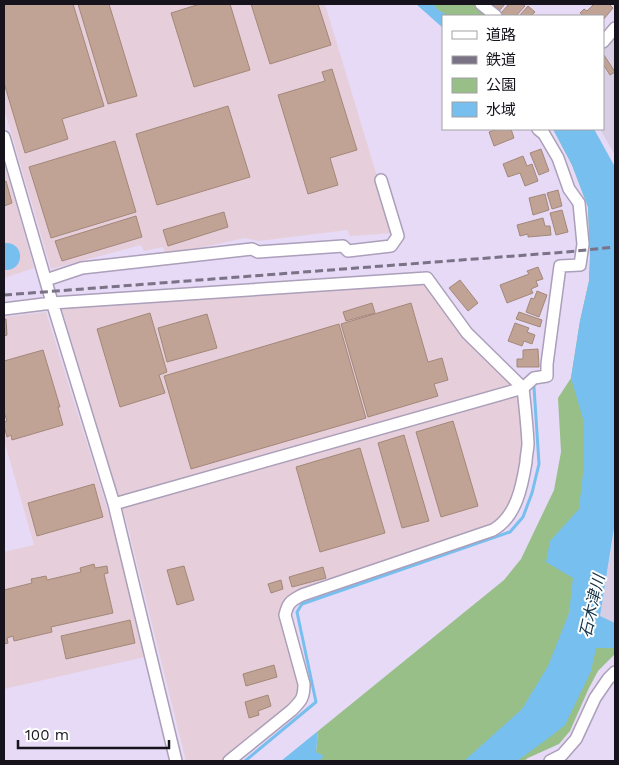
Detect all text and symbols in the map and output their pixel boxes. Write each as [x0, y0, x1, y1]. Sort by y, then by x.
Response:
legend [442, 15, 604, 130]
text: 道路 [486, 26, 516, 44]
text: 鉄道 [486, 51, 516, 69]
text: 公園 [486, 76, 516, 94]
text: 水域 [486, 101, 516, 119]
water label: 石木津川 [576, 571, 609, 639]
scale bar [18, 718, 169, 750]
text: 100 m [25, 726, 69, 744]

